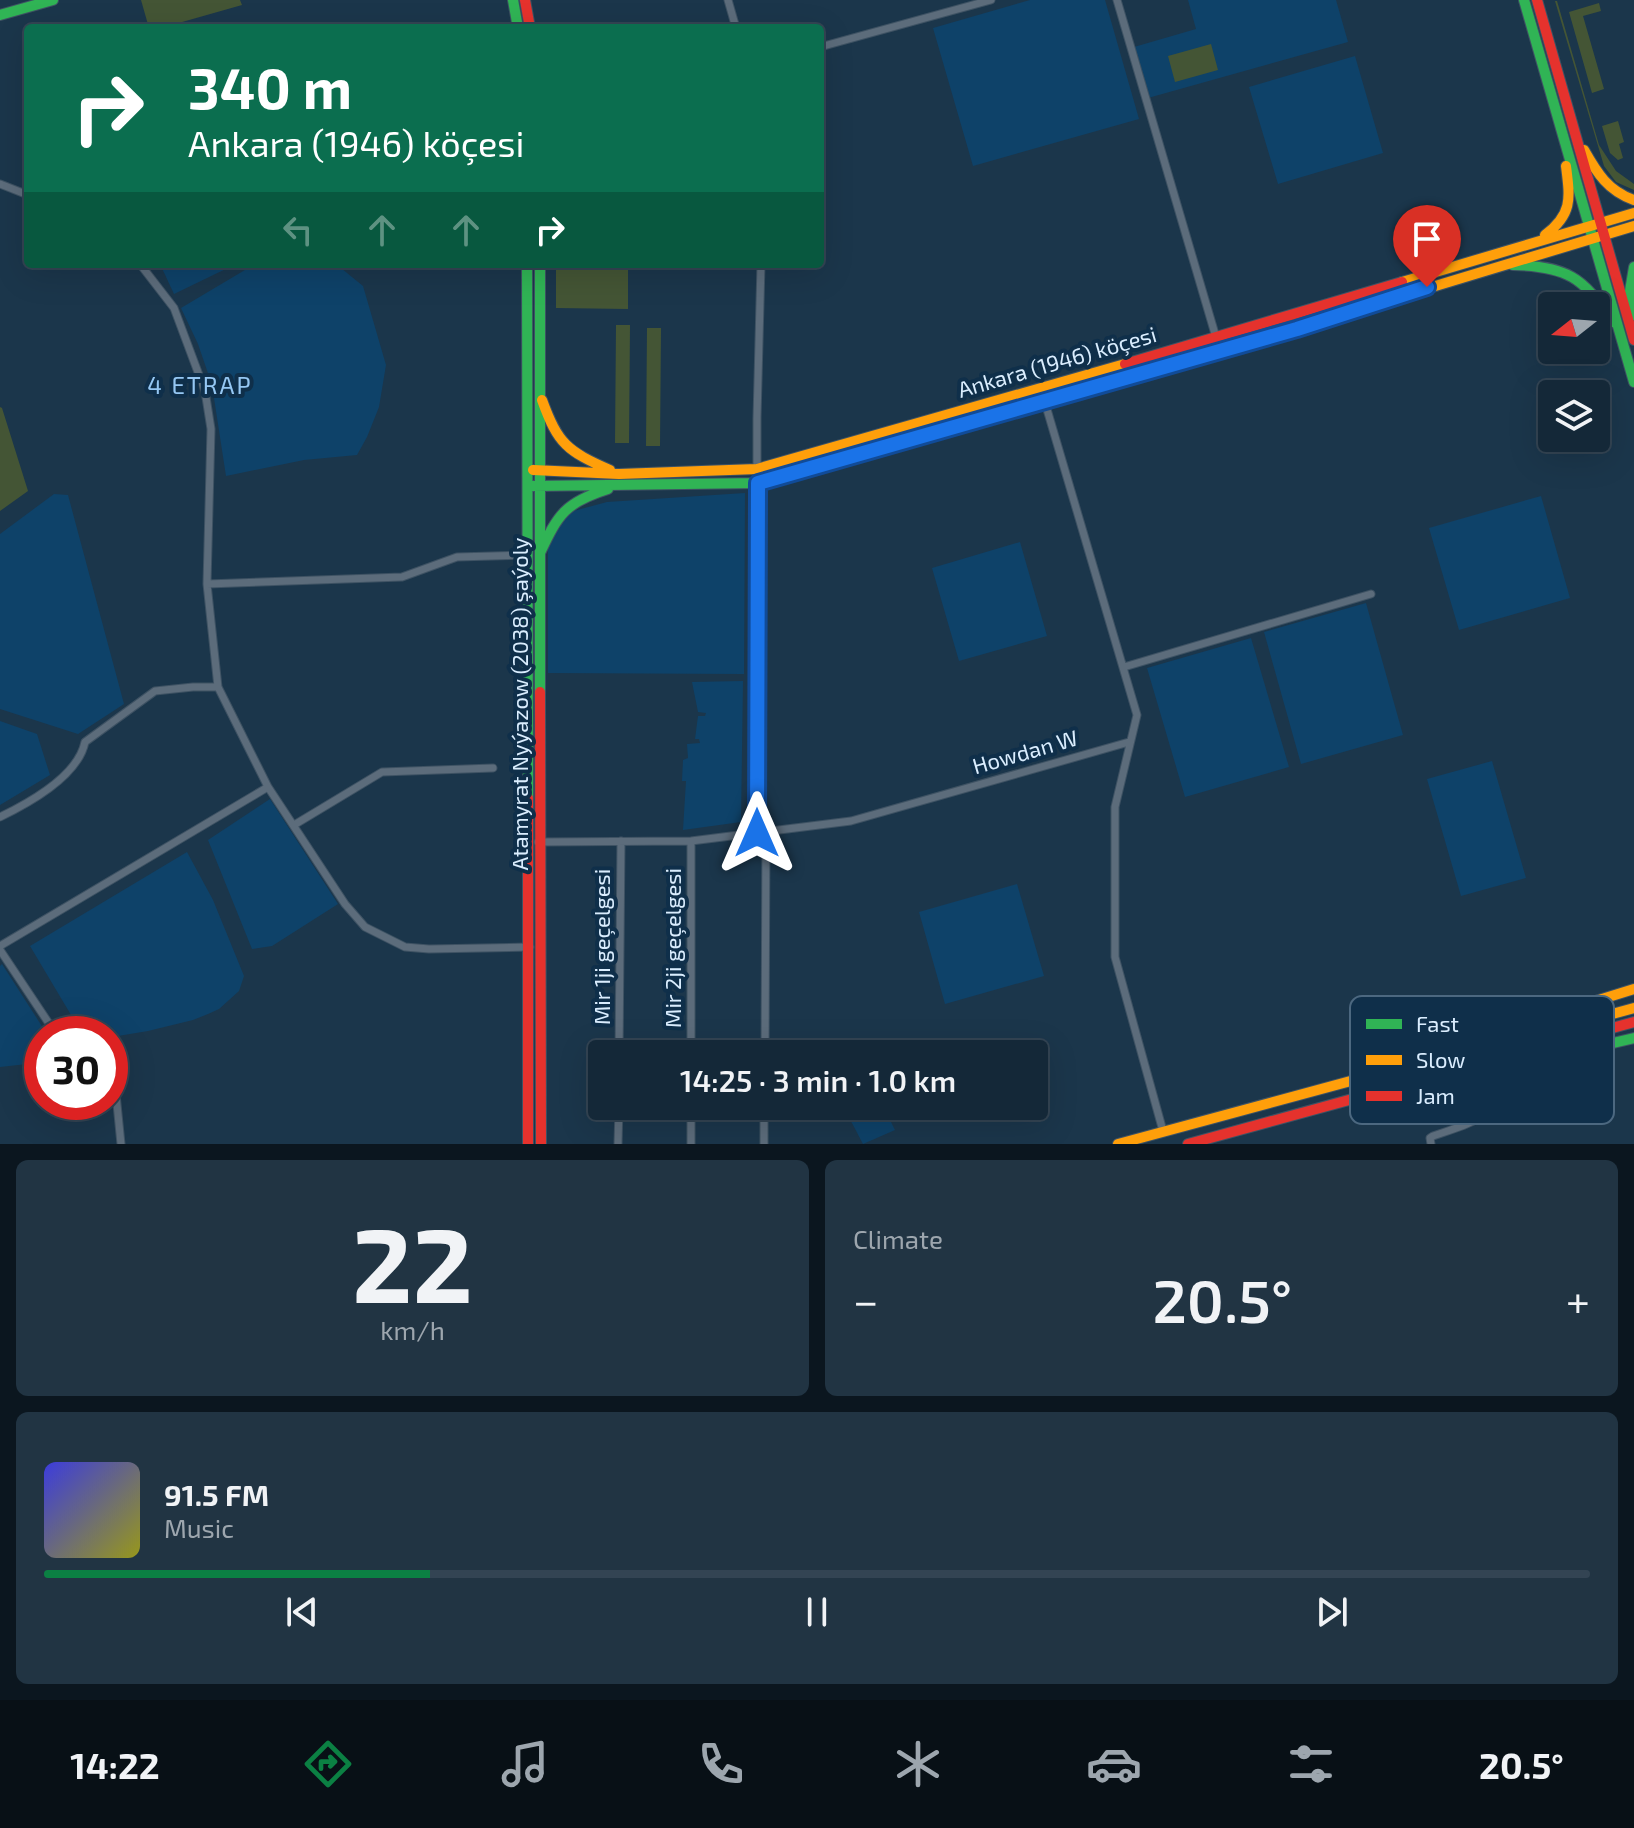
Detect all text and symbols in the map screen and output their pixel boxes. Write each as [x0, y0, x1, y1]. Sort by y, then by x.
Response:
text: 340 m [188, 53, 352, 120]
icon: right [56, 56, 160, 160]
text: Ankara (1946) köçesi [188, 121, 525, 164]
pin [1393, 205, 1461, 287]
icon: left [276, 208, 320, 252]
icon: ahead [360, 208, 404, 252]
icon: ahead [444, 208, 488, 252]
icon: right [528, 208, 572, 252]
icon: arrive [1405, 217, 1449, 261]
north arrow [1538, 292, 1610, 364]
map controls [1538, 292, 1610, 452]
street label: Ankara (1946) köçesi [954, 320, 1160, 404]
district label: 4 ETRAP [147, 370, 253, 399]
button: layers [1538, 380, 1610, 452]
street label: Atamyrat Nyýazow (2038) şaýoly [506, 537, 534, 870]
street label: Howdan W [969, 724, 1080, 778]
position arrow [715, 791, 799, 875]
street label: Mir 2ji geçelgesi [659, 868, 687, 1028]
street label: Mir 1ji geçelgesi [588, 869, 616, 1025]
legend [1350, 996, 1614, 1124]
text: Fast [1416, 1010, 1459, 1036]
speed limit sign: 30 [24, 1016, 128, 1120]
text: Slow [1416, 1046, 1465, 1072]
text: 14:25 · 3 min · 1.0 km [680, 1062, 956, 1098]
text: Jam [1416, 1082, 1455, 1108]
text: 22 [352, 1199, 473, 1324]
text: Climate [853, 1223, 943, 1254]
text: 20.5° [1152, 1263, 1292, 1335]
text: − [853, 1273, 879, 1326]
text: + [1566, 1273, 1590, 1326]
text: km/h [380, 1314, 445, 1345]
text: 91.5 FM [164, 1476, 269, 1512]
text: Music [164, 1512, 234, 1543]
icon: previous [280, 1590, 324, 1634]
icon: pause [795, 1590, 839, 1634]
icon: next [1310, 1590, 1354, 1634]
icon: directions [300, 1736, 356, 1792]
icon: music [497, 1736, 553, 1792]
icon: phone [693, 1736, 749, 1792]
icon: climate [890, 1736, 946, 1792]
icon: car [1086, 1736, 1142, 1792]
icon: filters [1283, 1736, 1339, 1792]
text: 14:22 [70, 1743, 160, 1786]
text: 20.5° [1479, 1743, 1564, 1786]

